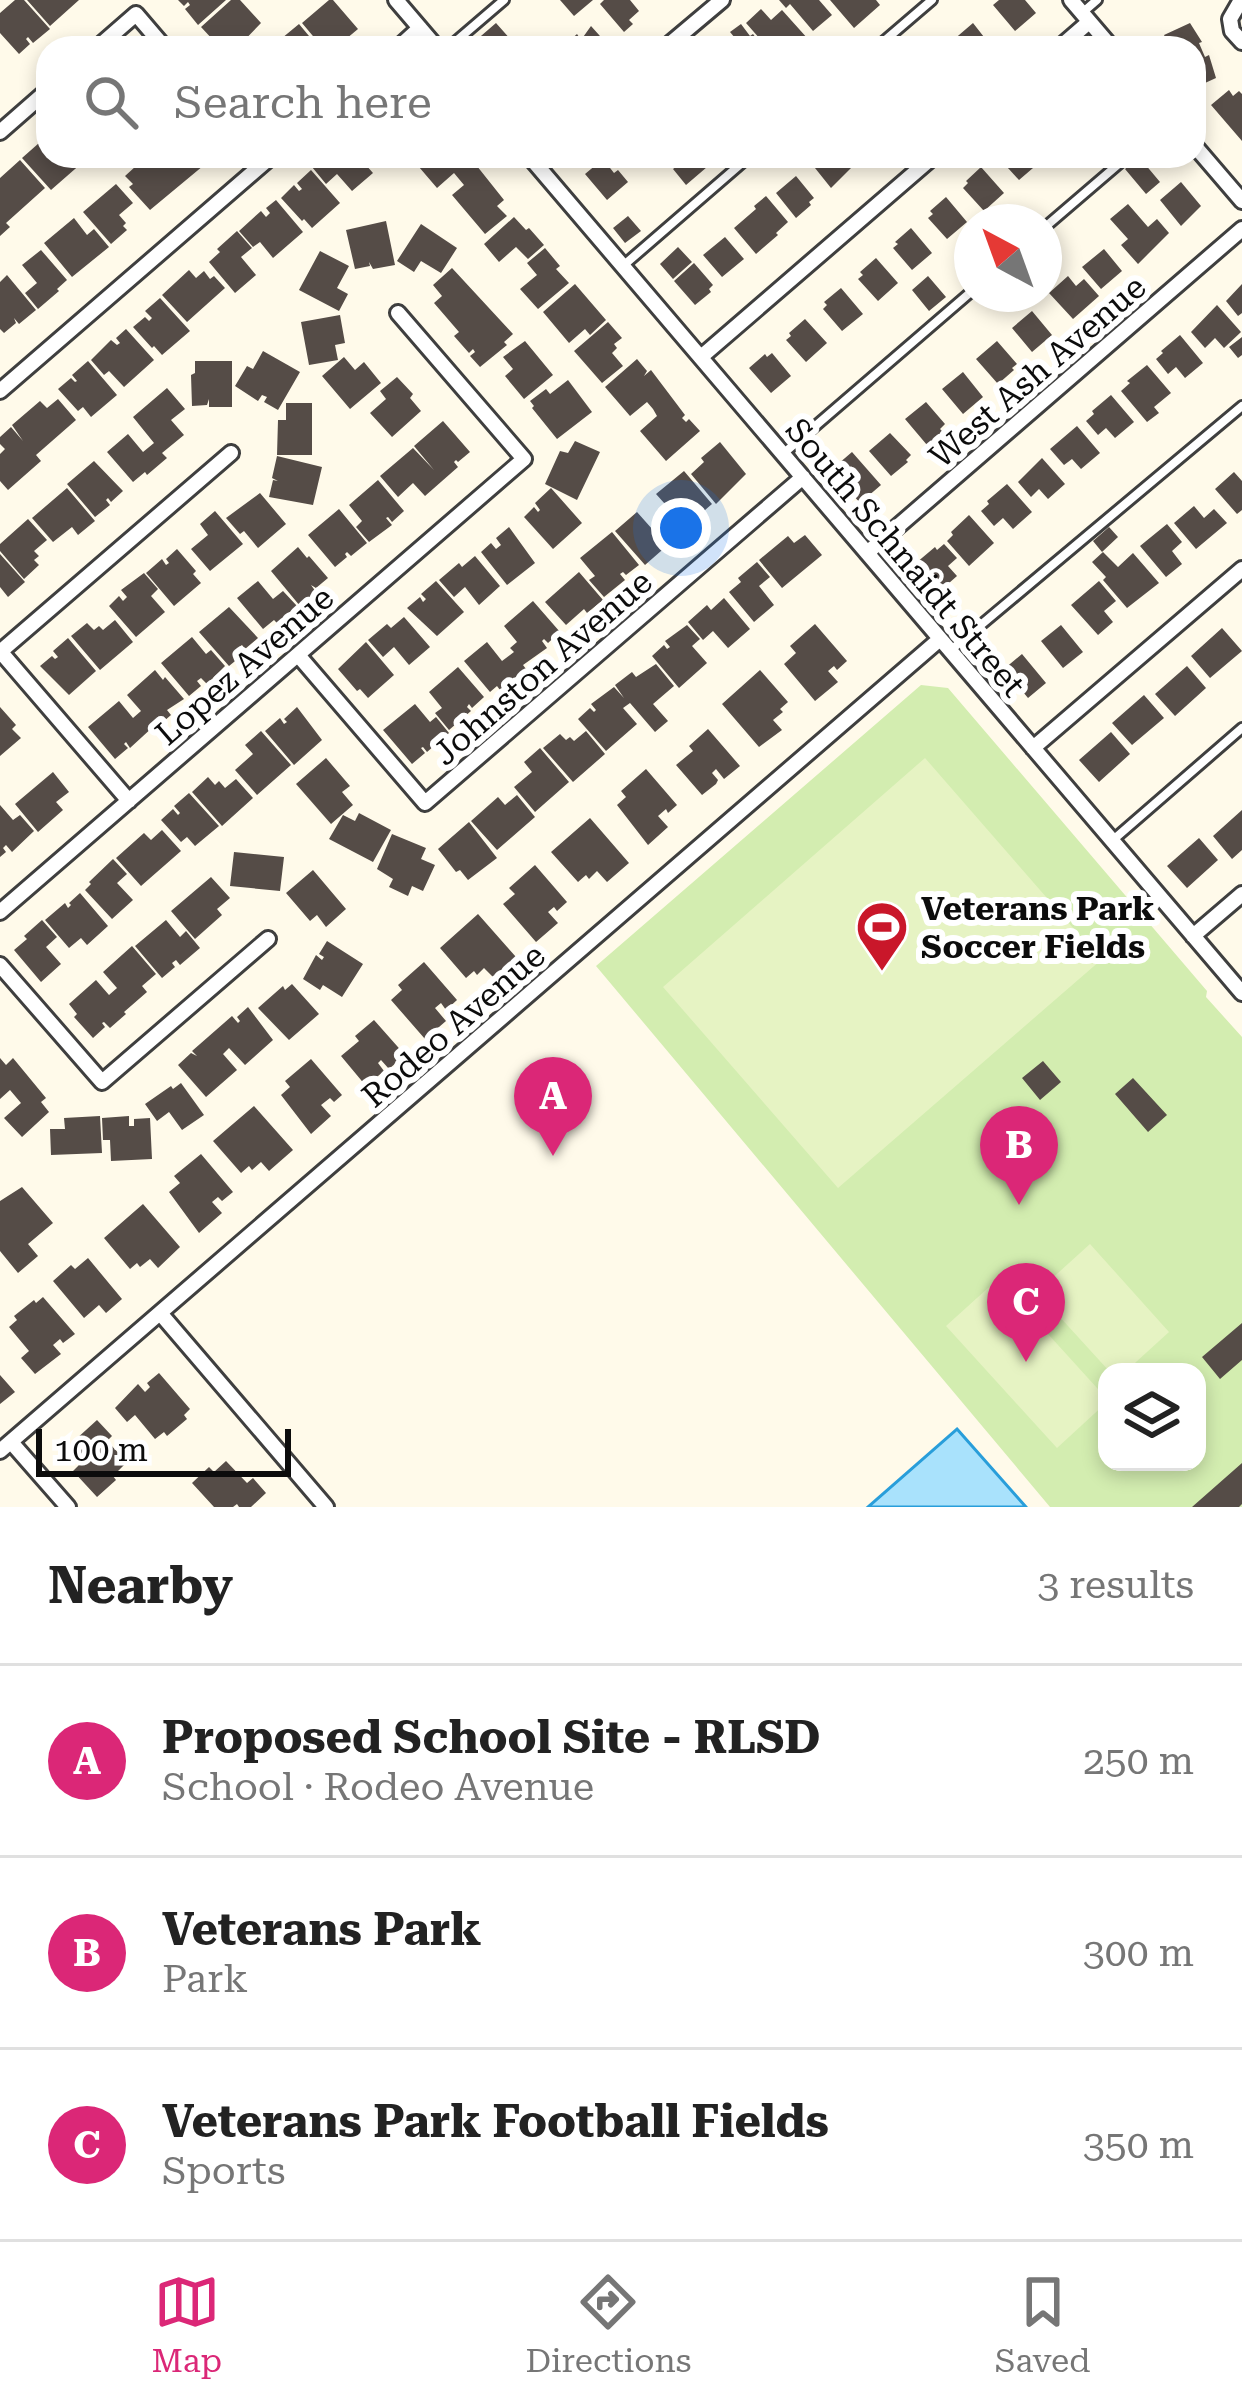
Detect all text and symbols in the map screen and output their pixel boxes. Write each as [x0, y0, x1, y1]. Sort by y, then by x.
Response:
search box [36, 36, 1206, 168]
icon: search [78, 69, 144, 135]
text: Search here [174, 76, 432, 129]
north arrow [954, 204, 1062, 312]
street label: West Ash Avenue [921, 267, 1153, 476]
street label: South Schnaidt Street [778, 410, 1033, 704]
your location [651, 498, 711, 558]
street label: Johnston Avenue [425, 562, 660, 773]
street label: Lopez Avenue [148, 578, 341, 753]
place label: Veterans Park Soccer Fields [921, 889, 1155, 966]
sports icon: Veterans Park Soccer Fields [854, 899, 910, 973]
street label: Rodeo Avenue [354, 935, 552, 1115]
pin: A [514, 1057, 592, 1156]
pin: B [980, 1106, 1058, 1205]
pin: C [987, 1263, 1065, 1362]
map controls [1098, 1363, 1206, 1471]
button: layers [1098, 1363, 1206, 1471]
scale bar [36, 1423, 291, 1476]
text: 100 m [54, 1430, 148, 1469]
text: Nearby [48, 1556, 233, 1615]
text: 3 results [1037, 1562, 1194, 1608]
text: Proposed School Site - RLSD [162, 1711, 820, 1764]
text: A [73, 1738, 101, 1784]
text: 250 m [1083, 1738, 1194, 1784]
text: School · Rodeo Avenue [162, 1764, 594, 1810]
text: Veterans Park [162, 1903, 481, 1956]
text: B [73, 1930, 101, 1976]
text: 300 m [1083, 1930, 1194, 1976]
text: Park [162, 1956, 248, 2002]
text: Veterans Park Football Fields [162, 2095, 829, 2148]
text: C [73, 2122, 101, 2168]
text: 350 m [1083, 2122, 1194, 2168]
text: Sports [162, 2148, 285, 2194]
tab: Map [152, 2269, 222, 2380]
tab: Directions [525, 2269, 691, 2380]
tab: Saved [995, 2269, 1090, 2380]

